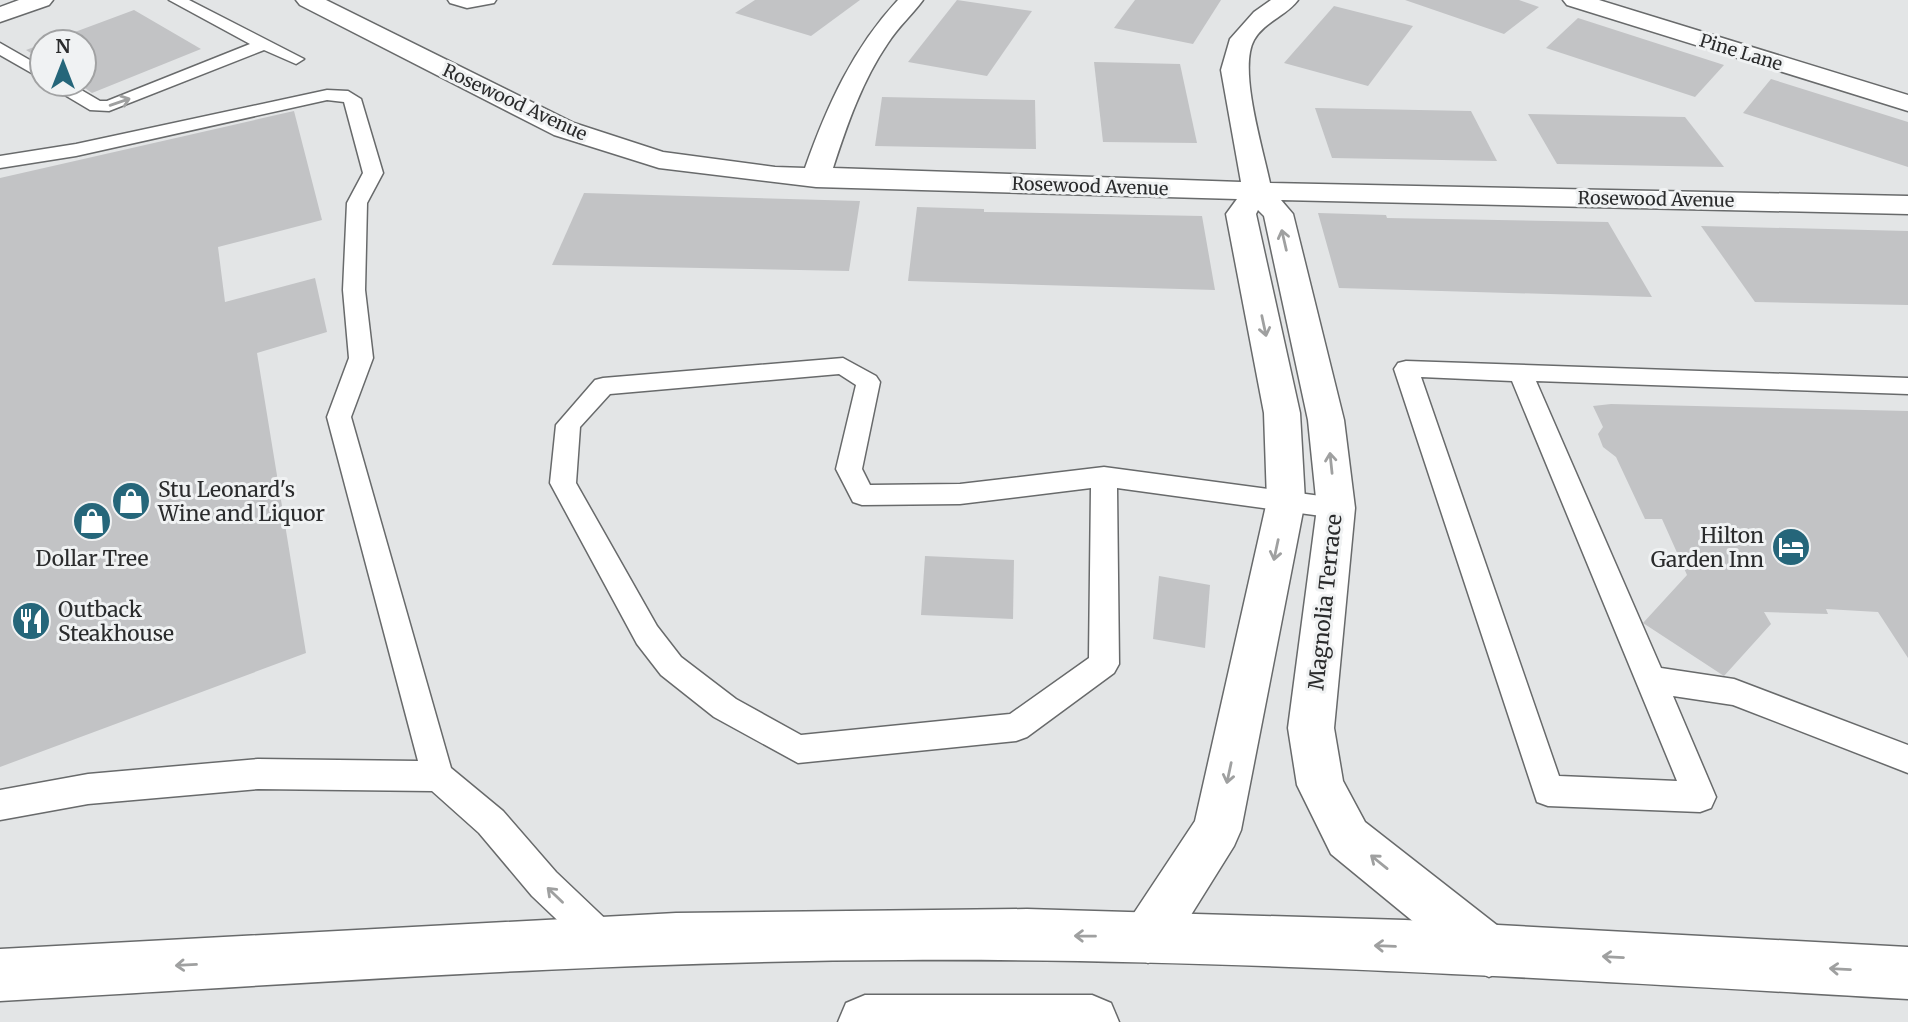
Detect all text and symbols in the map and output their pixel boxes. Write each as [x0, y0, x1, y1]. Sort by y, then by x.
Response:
north arrow [28, 28, 98, 98]
street label: Pine Lane [1697, 28, 1785, 76]
text: N [55, 34, 71, 58]
street label: Rosewood Avenue [439, 58, 591, 146]
one-way arrow [109, 95, 131, 107]
street label: Rosewood Avenue [1011, 172, 1169, 200]
street label: Rosewood Avenue [1577, 186, 1735, 212]
one-way arrow [1277, 229, 1290, 252]
one-way arrow [1258, 314, 1271, 337]
one-way arrow [1324, 452, 1337, 474]
place label: Stu Leonard's Wine and Liquor [157, 476, 325, 527]
shop icon: Stu Leonard's Wine and Liquor [110, 480, 152, 522]
shop icon: Dollar Tree [71, 500, 113, 542]
street label: Magnolia Terrace [1302, 513, 1348, 691]
place label: Hilton Garden Inn [1651, 522, 1764, 573]
hotel icon: Hilton Garden Inn [1770, 526, 1812, 568]
one-way arrow [1268, 539, 1281, 561]
place label: Dollar Tree [36, 545, 148, 572]
place label: Outback Steakhouse [58, 596, 174, 647]
restaurant icon: Outback Steakhouse [10, 600, 52, 642]
one-way arrow [1221, 761, 1235, 784]
one-way arrow [1370, 854, 1388, 870]
one-way arrow [547, 887, 564, 904]
one-way arrow [1073, 929, 1096, 943]
one-way arrow [1374, 940, 1397, 953]
one-way arrow [1601, 951, 1624, 964]
one-way arrow [175, 959, 198, 972]
one-way arrow [1829, 963, 1852, 976]

